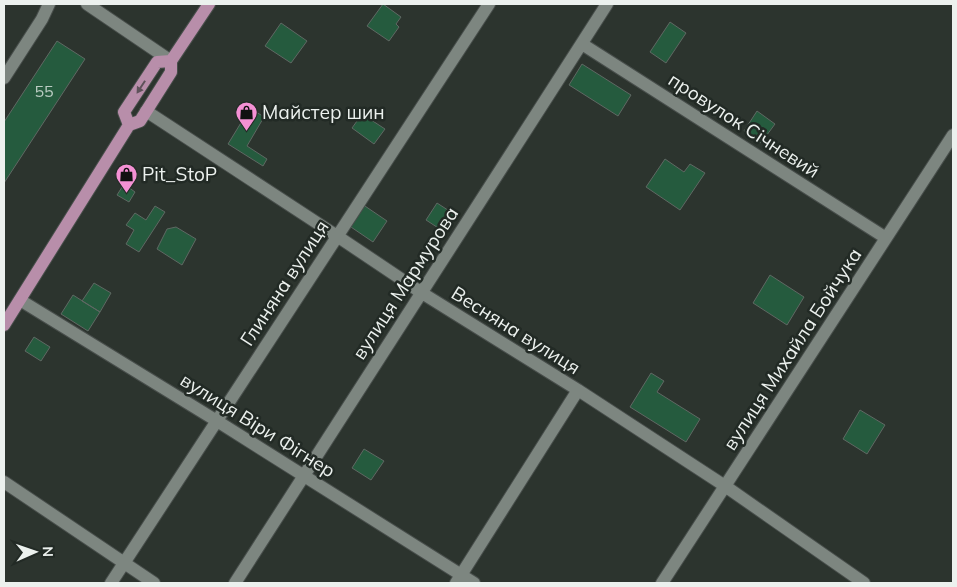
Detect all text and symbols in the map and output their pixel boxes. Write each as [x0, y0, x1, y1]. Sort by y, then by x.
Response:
street label: провулок Січневий [664, 67, 824, 183]
one-way arrow [136, 80, 145, 93]
house number: 55 [34, 81, 54, 101]
shop icon: Майстер шин [234, 100, 258, 131]
place label: Майстер шин [262, 100, 385, 124]
shop icon: Pit_StoP [114, 162, 138, 193]
place label: Pit_StoP [142, 162, 217, 186]
street label: вулиця Мармурова [347, 202, 463, 364]
street label: Глиняна вулиця [234, 216, 334, 350]
street label: вулиця Михайла Бойчука [718, 243, 866, 455]
street label: Весняна вулиця [447, 281, 585, 379]
street label: вулиця Віри Фігнер [176, 368, 340, 482]
north arrow [10, 527, 60, 577]
text: N [39, 546, 57, 557]

